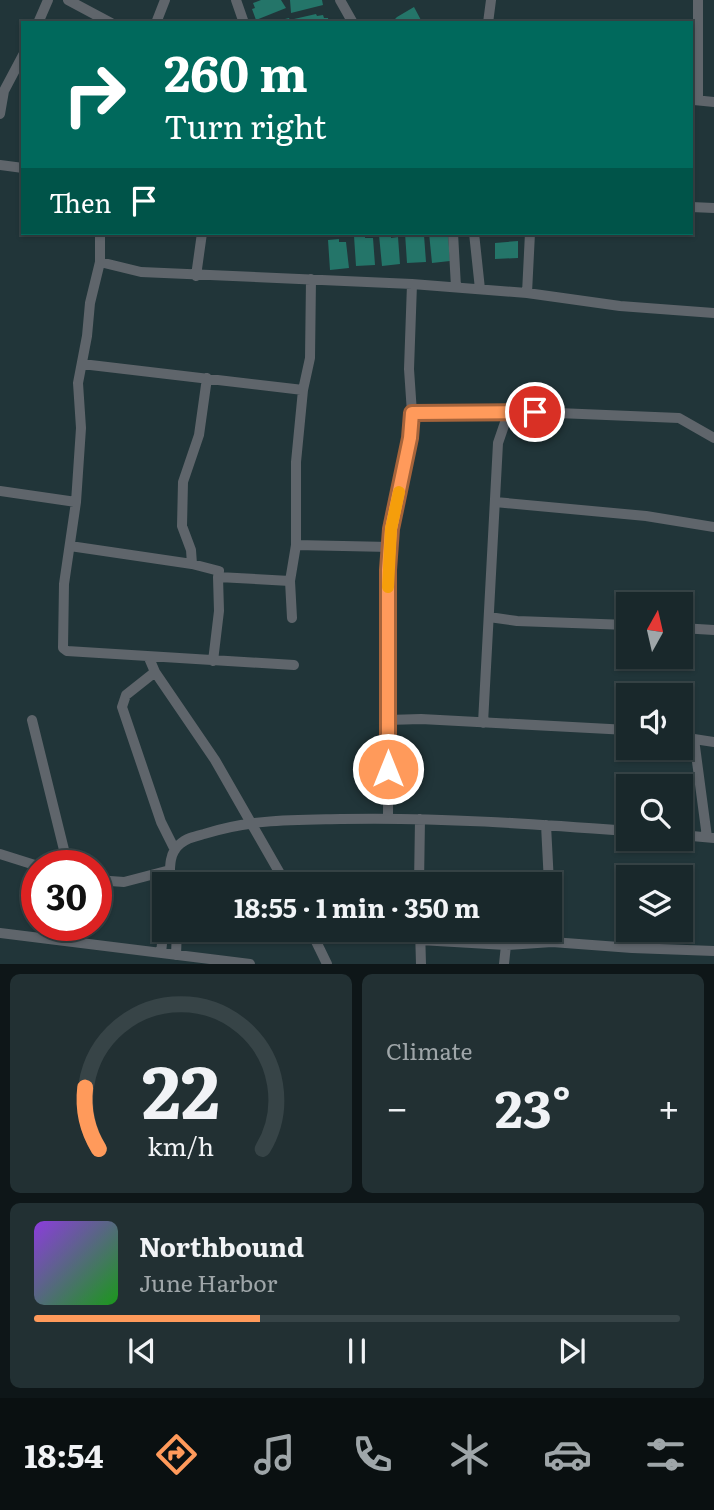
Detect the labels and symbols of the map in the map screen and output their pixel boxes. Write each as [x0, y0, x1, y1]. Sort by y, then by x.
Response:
pin [505, 382, 565, 442]
north arrow [616, 592, 693, 668]
position arrow [351, 732, 425, 806]
speed limit sign: 30 [21, 850, 112, 941]

